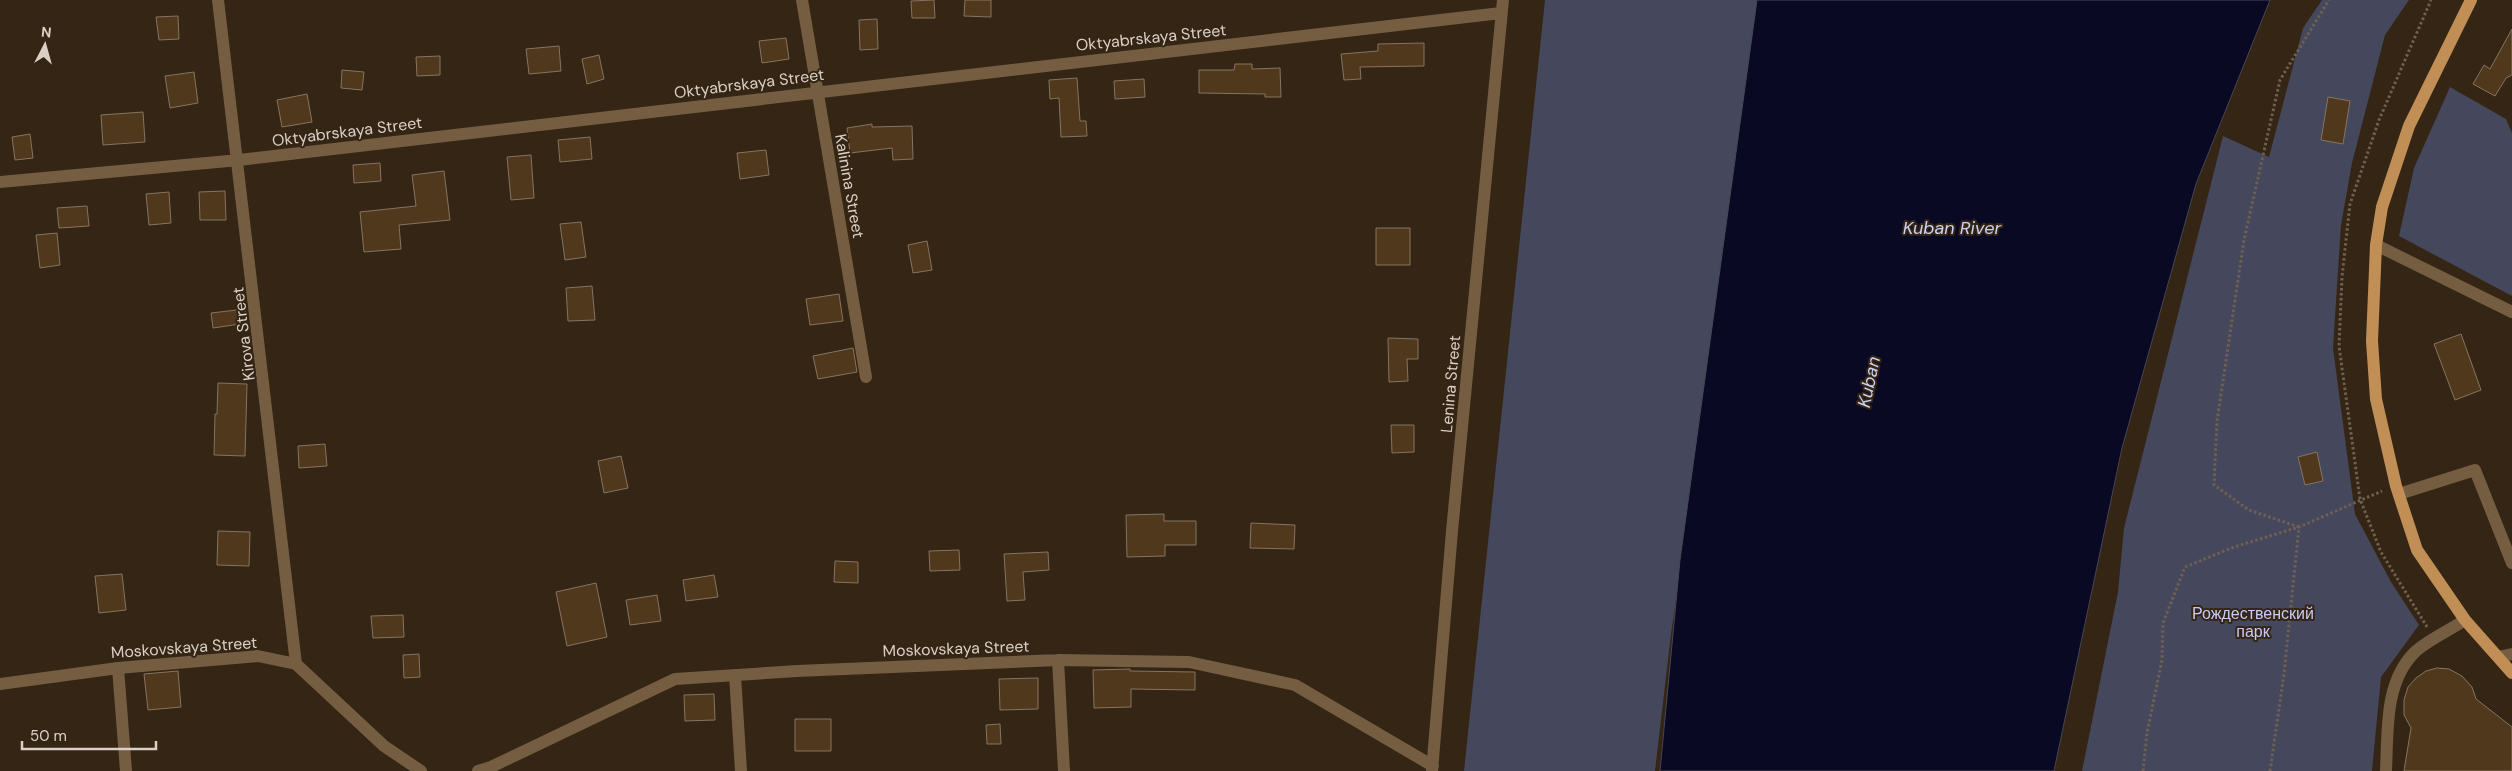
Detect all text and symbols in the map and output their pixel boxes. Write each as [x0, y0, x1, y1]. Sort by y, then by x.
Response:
street label: Oktyabrskaya Street [1075, 19, 1227, 56]
north arrow [20, 20, 70, 70]
text: N [40, 23, 52, 42]
street label: Oktyabrskaya Street [673, 64, 825, 103]
street label: Oktyabrskaya Street [271, 112, 423, 151]
street label: Kalinina Street [830, 132, 869, 240]
water label: Kuban River [1903, 216, 2002, 240]
street label: Kirova Street [227, 286, 260, 382]
street label: Lenina Street [1436, 334, 1465, 434]
water label: Kuban [1852, 354, 1886, 410]
park label: Рождественский парк [2192, 603, 2314, 642]
street label: Moskovskaya Street [110, 632, 258, 663]
street label: Moskovskaya Street [882, 635, 1030, 662]
scale bar [22, 718, 156, 750]
text: 50 m [30, 726, 67, 746]

